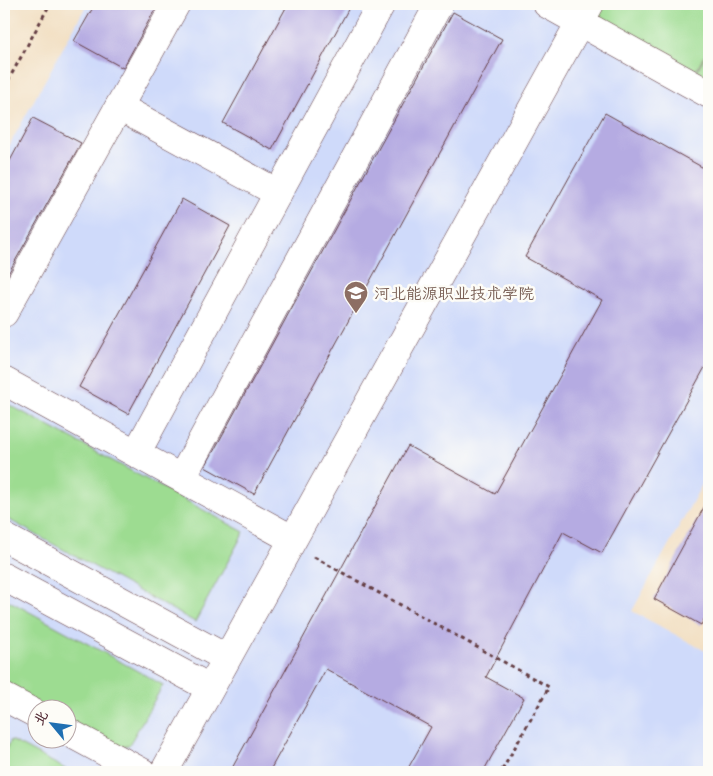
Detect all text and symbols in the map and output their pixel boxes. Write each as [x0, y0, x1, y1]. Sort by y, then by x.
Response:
place label: 河北能源职业技术学院 [374, 279, 534, 308]
school or university icon: 河北能源职业技术学院 [343, 280, 369, 314]
north arrow [28, 698, 78, 748]
text: 北 [27, 706, 55, 730]

